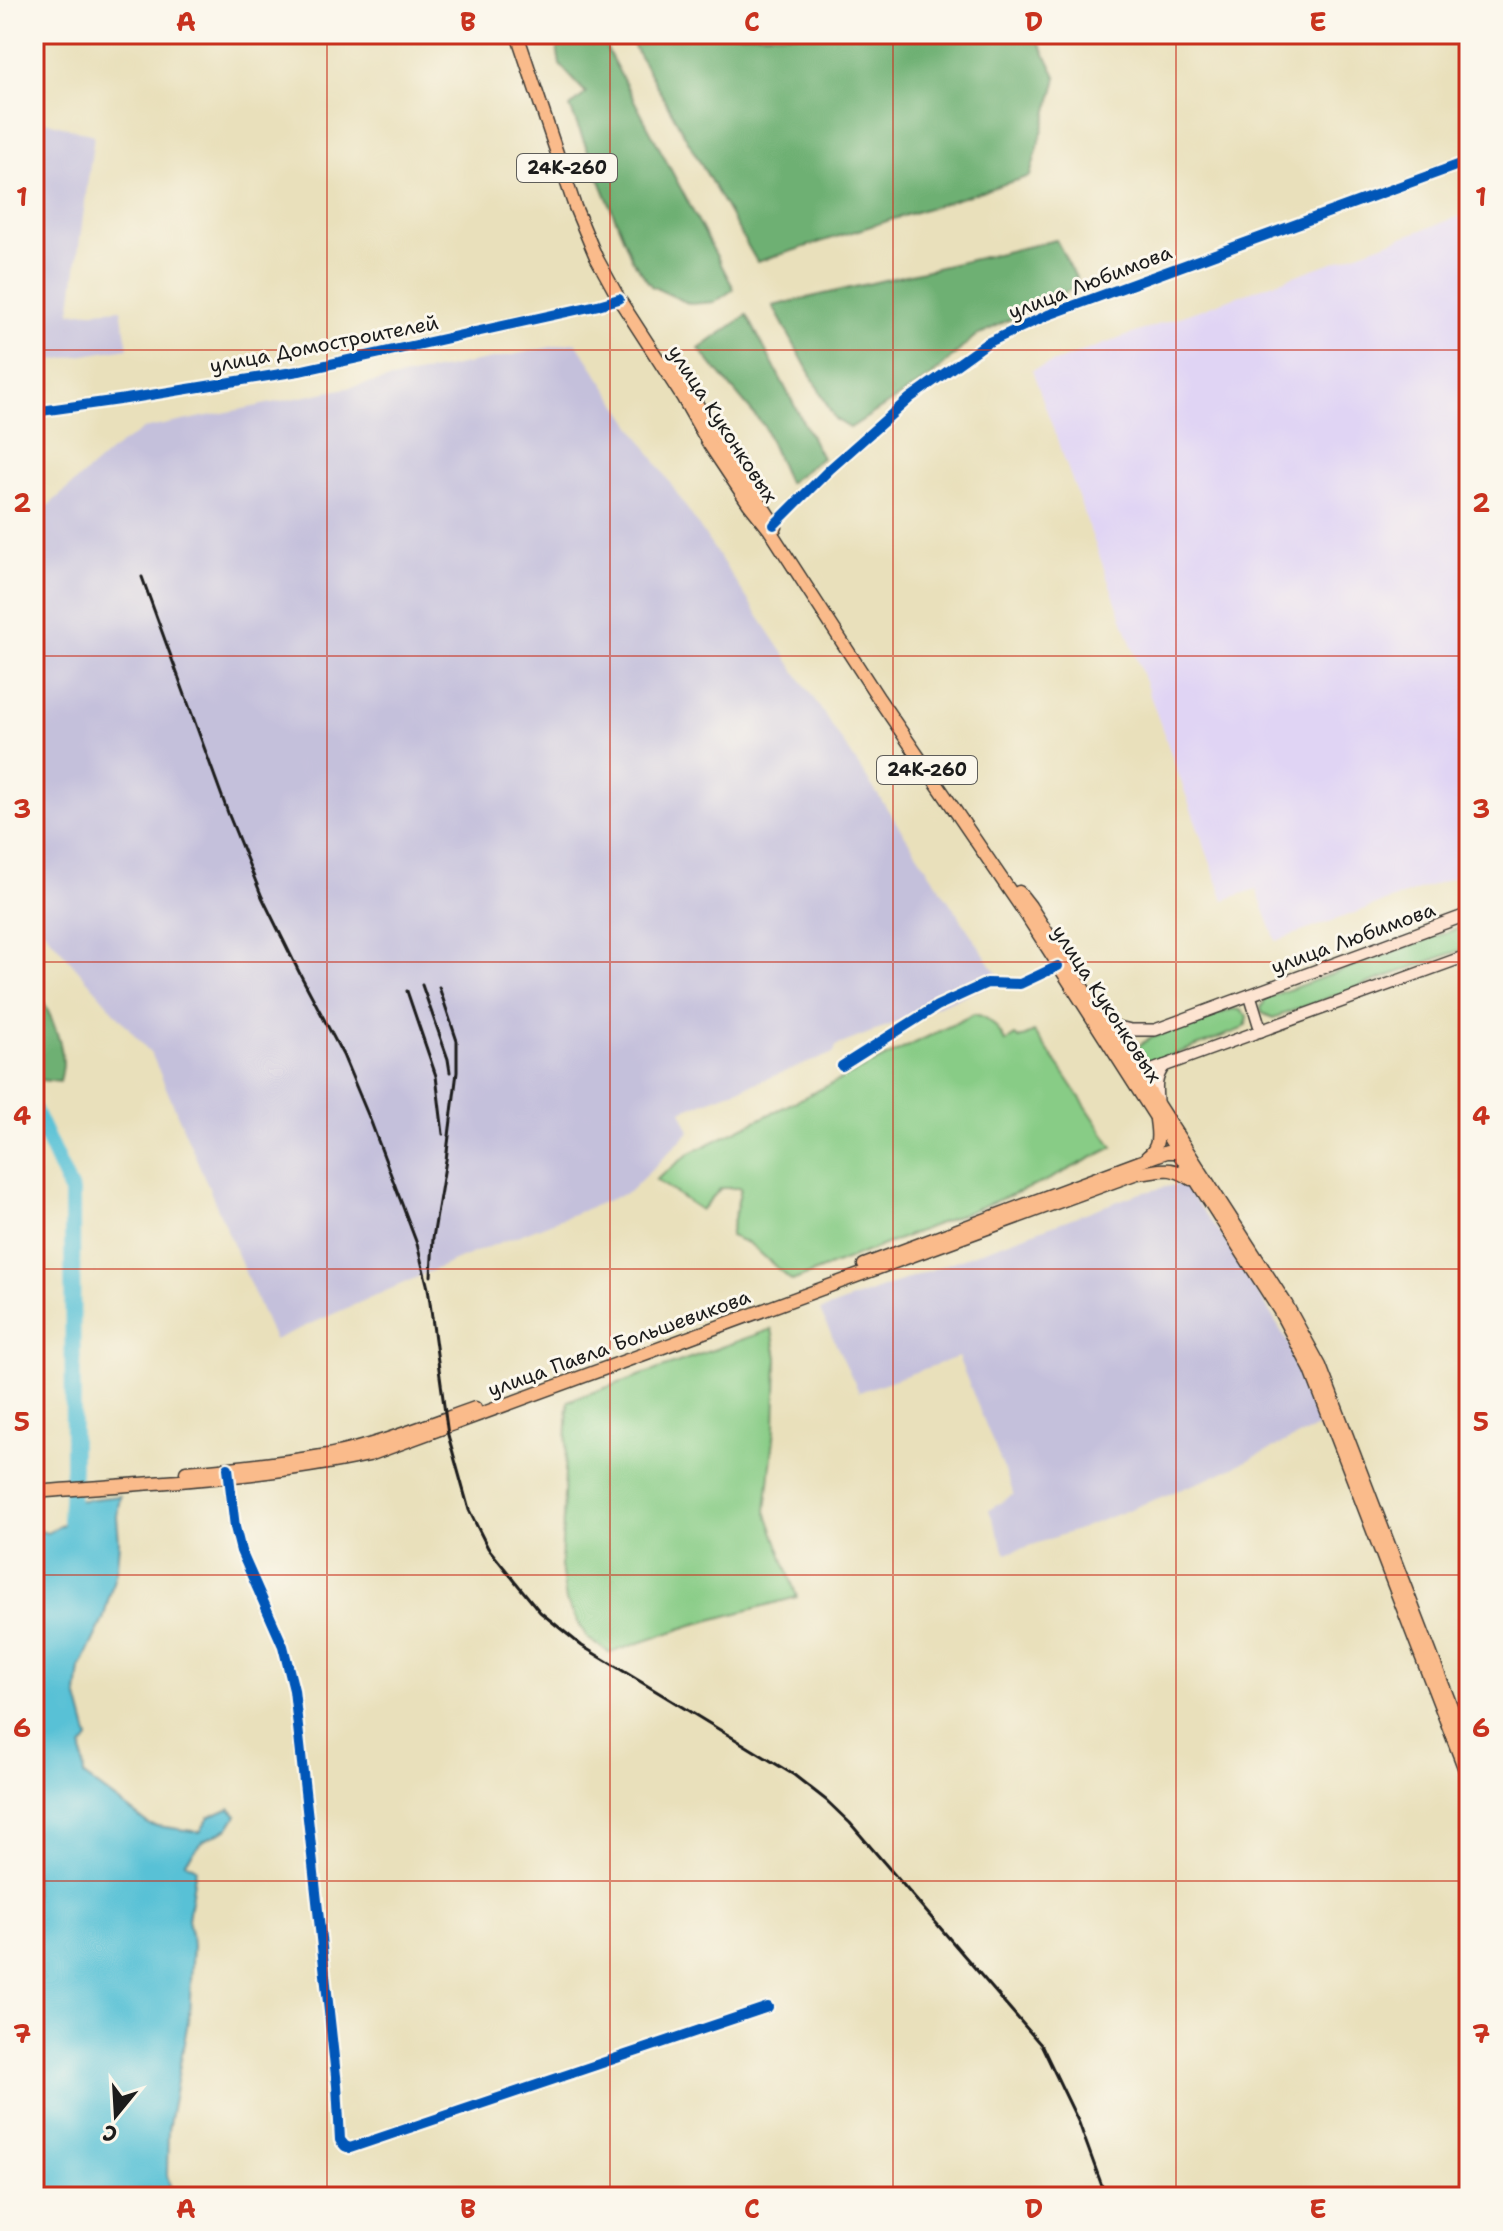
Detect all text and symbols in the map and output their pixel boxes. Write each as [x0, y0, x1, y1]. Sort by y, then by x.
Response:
text: A [176, 4, 196, 39]
text: B [460, 4, 476, 39]
text: C [744, 4, 760, 39]
text: D [1025, 4, 1043, 39]
text: E [1309, 4, 1327, 39]
road number: 24К-260 [517, 154, 617, 182]
text: 1 [16, 179, 28, 214]
text: 1 [1475, 179, 1487, 214]
street label: улица Любимова [1005, 239, 1176, 325]
street label: улица Домостроителей [207, 309, 441, 379]
street label: улица Куконковых [662, 340, 784, 508]
text: 2 [13, 485, 31, 520]
text: 2 [1472, 485, 1490, 520]
road number: 24К-260 [877, 756, 977, 784]
text: 3 [13, 791, 31, 826]
text: 3 [1472, 791, 1490, 826]
street label: улица Любимова [1267, 896, 1439, 980]
street label: улица Куконковых [1046, 920, 1168, 1088]
text: 4 [13, 1098, 31, 1133]
text: 4 [1472, 1098, 1490, 1133]
street label: улица Павла Большевикова [484, 1283, 754, 1403]
text: 5 [14, 1404, 30, 1439]
text: 5 [1473, 1404, 1489, 1439]
text: 6 [13, 1710, 31, 1745]
text: 6 [1472, 1710, 1490, 1745]
text: 7 [13, 2016, 31, 2051]
text: 7 [1472, 2016, 1490, 2051]
north arrow [76, 2075, 156, 2155]
text: С [99, 2118, 121, 2149]
text: A [176, 2191, 196, 2226]
text: B [460, 2191, 476, 2226]
text: C [744, 2191, 760, 2226]
text: D [1025, 2191, 1043, 2226]
text: E [1309, 2191, 1327, 2226]

